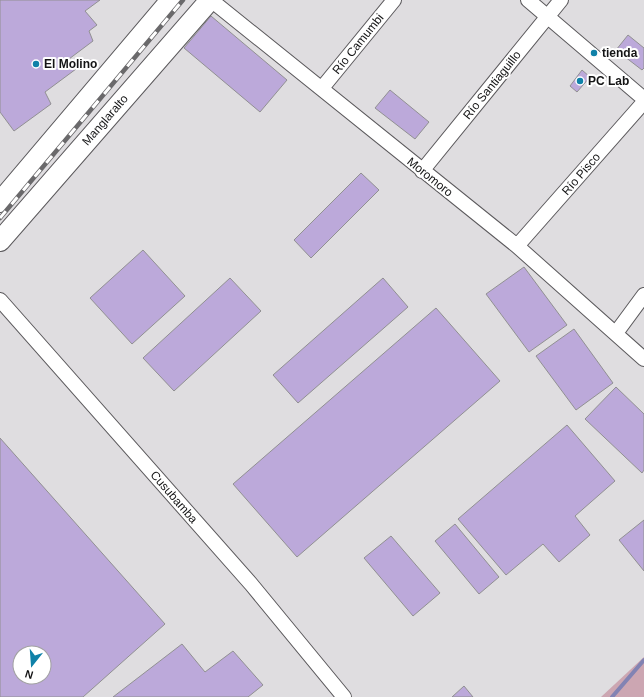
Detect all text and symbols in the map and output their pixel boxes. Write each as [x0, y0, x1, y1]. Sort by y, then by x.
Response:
street label: Río Camumbi [329, 11, 387, 77]
place label: tienda [602, 46, 638, 60]
street label: Río Santiaguillo [460, 48, 524, 122]
marker: tienda [589, 48, 599, 58]
place label: El Molino [44, 57, 97, 71]
marker: El Molino [31, 59, 41, 69]
place label: PC Lab [588, 74, 629, 88]
marker: PC Lab [575, 76, 585, 86]
street label: Manglaralto [79, 92, 131, 148]
street label: Río Pisco [559, 150, 603, 198]
street label: Moromoro [404, 154, 456, 200]
street label: Cusubamba [147, 468, 201, 526]
north arrow [12, 645, 52, 685]
text: N [23, 668, 35, 681]

